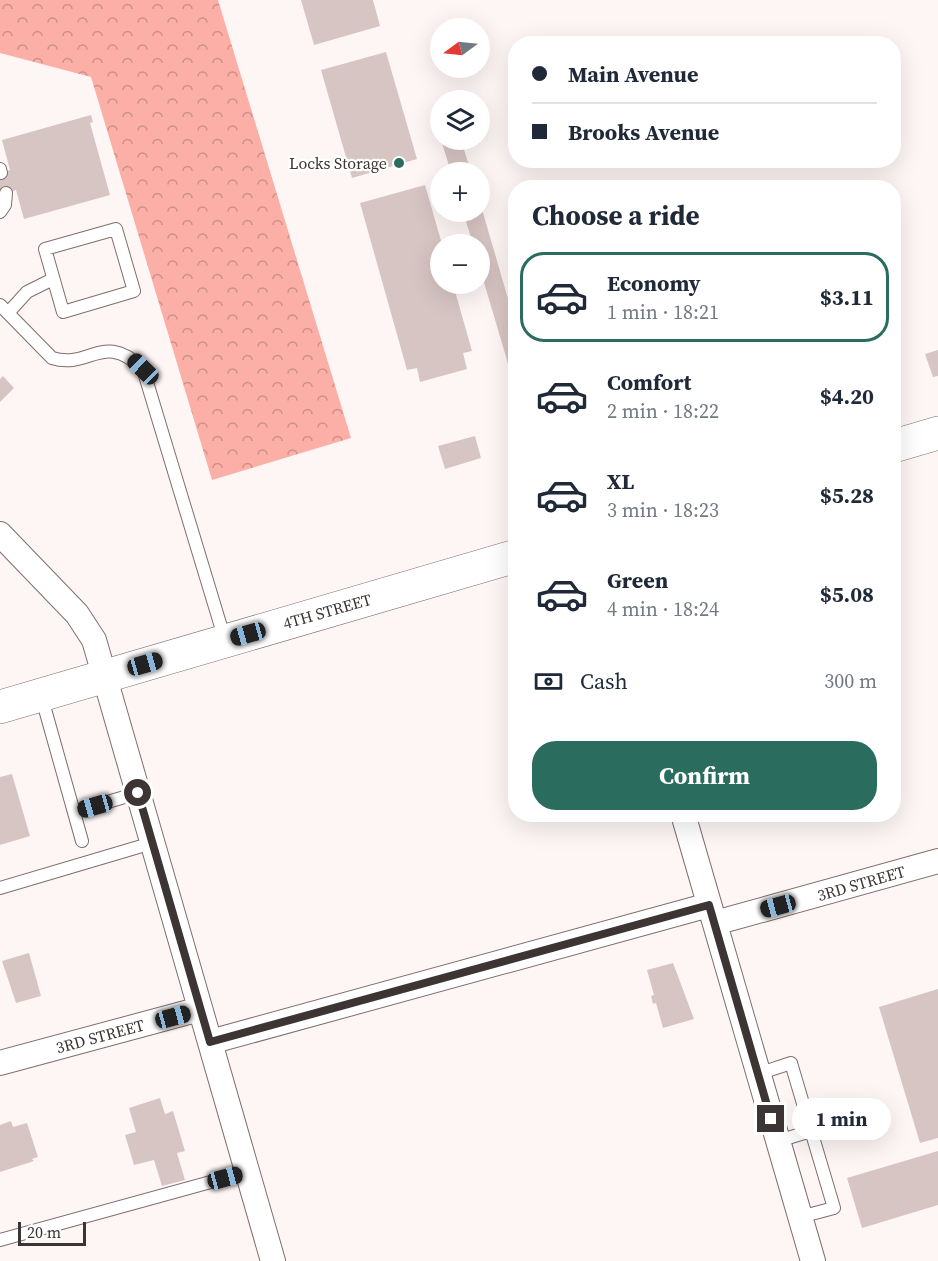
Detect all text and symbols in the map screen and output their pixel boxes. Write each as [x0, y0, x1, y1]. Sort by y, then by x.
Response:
north arrow [430, 18, 490, 78]
map controls [430, 18, 490, 294]
text: Main Avenue [568, 59, 698, 89]
button: layers [430, 90, 490, 150]
text: Brooks Avenue [568, 117, 719, 147]
place label: Locks Storage [289, 152, 387, 174]
marker: Locks Storage [392, 156, 406, 170]
button: + [430, 162, 490, 222]
text: Choose a ride [532, 197, 700, 234]
button: − [430, 234, 490, 294]
text: Economy [607, 268, 701, 298]
icon: car [535, 270, 589, 324]
text: $3.11 [820, 282, 874, 312]
text: 1 min · 18:21 [607, 298, 719, 326]
car [124, 350, 162, 388]
text: Comfort [607, 367, 691, 397]
icon: car [535, 369, 589, 423]
text: $4.20 [820, 381, 874, 411]
text: 2 min · 18:22 [607, 397, 719, 425]
text: XL [607, 466, 634, 496]
icon: car [535, 468, 589, 522]
text: $5.28 [820, 480, 874, 510]
text: 3 min · 18:23 [607, 496, 719, 524]
text: Green [607, 565, 668, 595]
icon: car [535, 567, 589, 621]
text: $5.08 [820, 579, 874, 609]
street label: 4TH STREET [280, 588, 374, 634]
text: 4 min · 18:24 [607, 595, 719, 623]
car [228, 620, 268, 648]
car [125, 650, 165, 678]
icon: cash [532, 665, 565, 698]
text: Cash [580, 666, 628, 696]
text: 300 m [824, 667, 877, 695]
button: Confirm [532, 741, 877, 810]
route start [124, 779, 151, 806]
car [75, 792, 115, 820]
street label: 3RD STREET [814, 860, 908, 906]
car [758, 893, 798, 919]
car [153, 1004, 193, 1030]
street label: 3RD STREET [53, 1014, 147, 1058]
callout: 1 min [792, 1098, 891, 1140]
route end [757, 1105, 784, 1132]
text: 1 min [816, 1105, 867, 1133]
car [205, 1165, 245, 1191]
scale bar [18, 1219, 86, 1246]
text: 20 m [27, 1221, 61, 1243]

